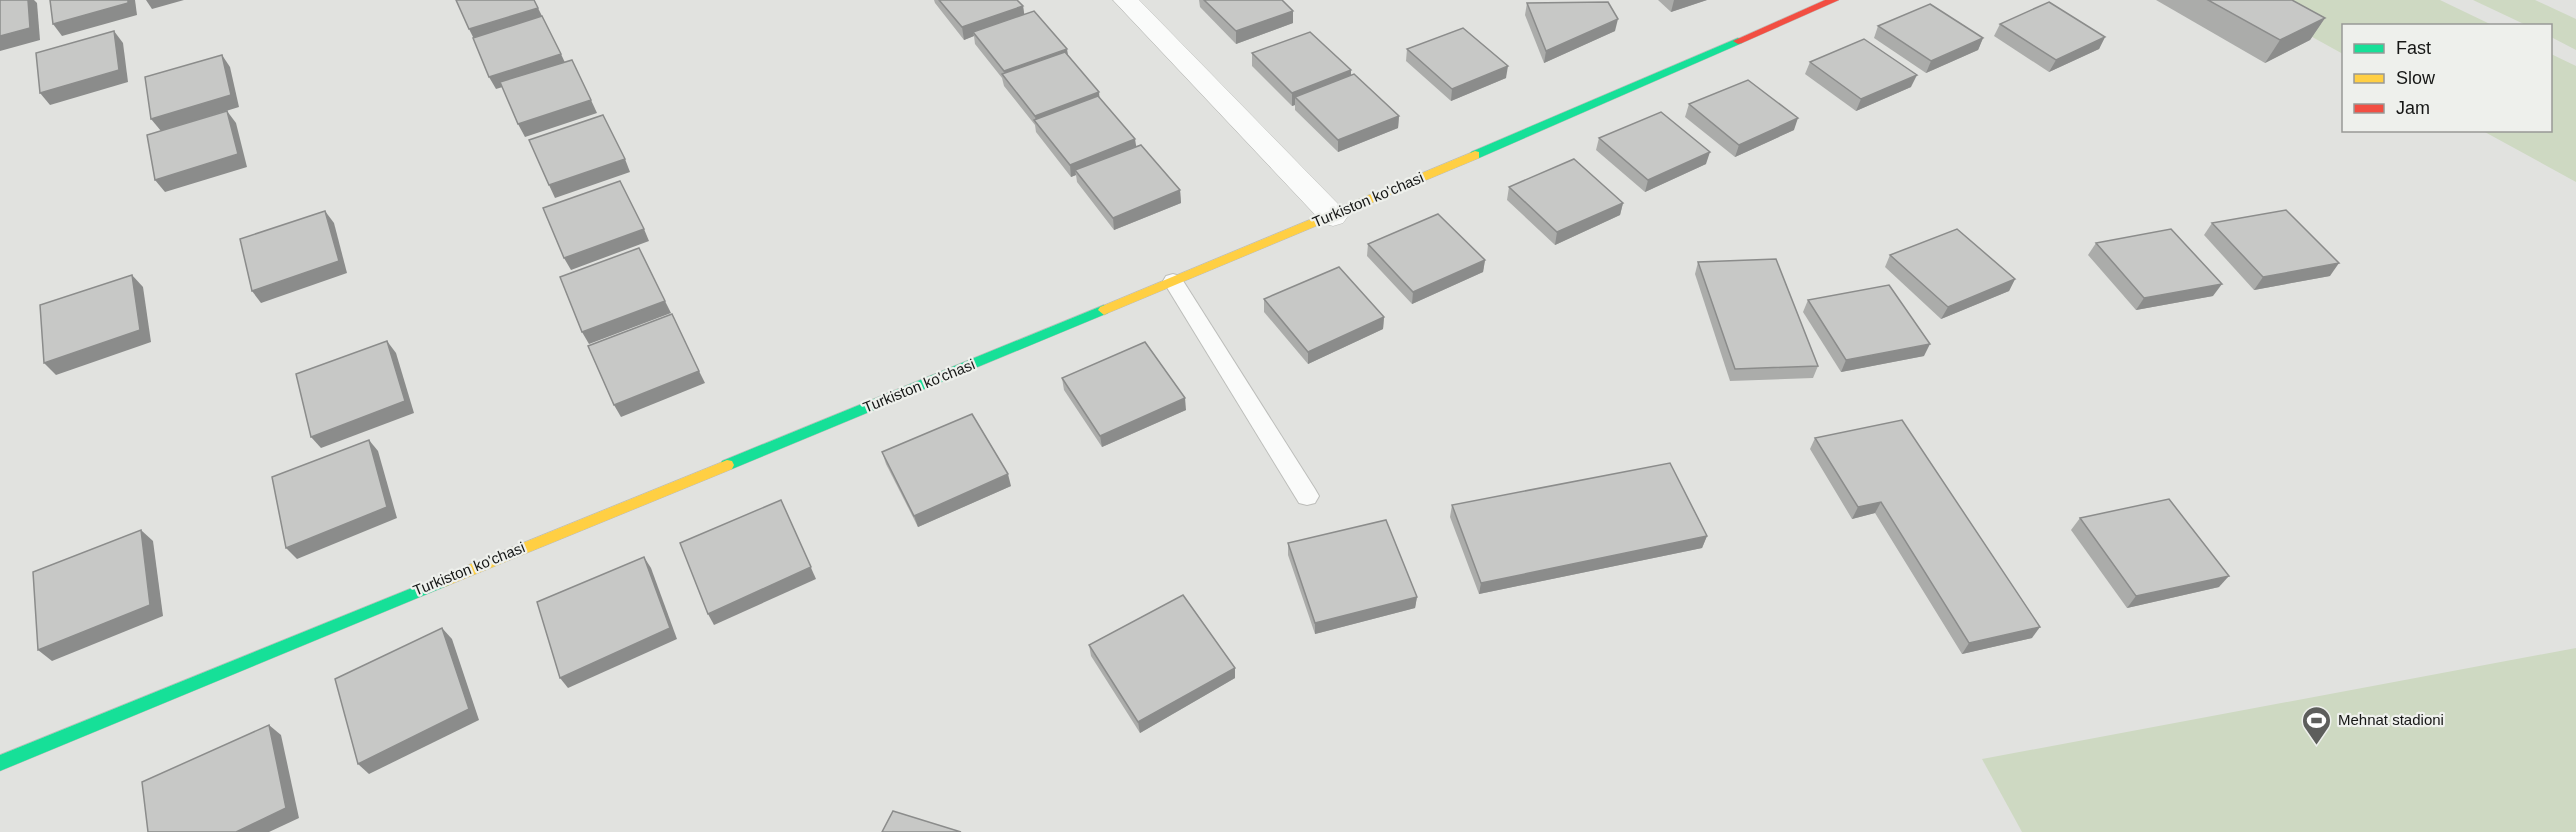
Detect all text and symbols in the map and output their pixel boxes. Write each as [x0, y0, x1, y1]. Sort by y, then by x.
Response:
legend [2342, 24, 2552, 132]
text: Fast [2396, 38, 2431, 58]
text: Slow [2396, 68, 2436, 88]
text: Jam [2396, 98, 2430, 118]
street label: Turkiston ko'chasi [1310, 168, 1426, 231]
street label: Turkiston ko'chasi [860, 355, 977, 416]
street label: Turkiston ko'chasi [410, 538, 527, 599]
sports icon: Mehnat stadioni [2301, 704, 2333, 746]
place label: Mehnat stadioni [2338, 711, 2444, 728]

